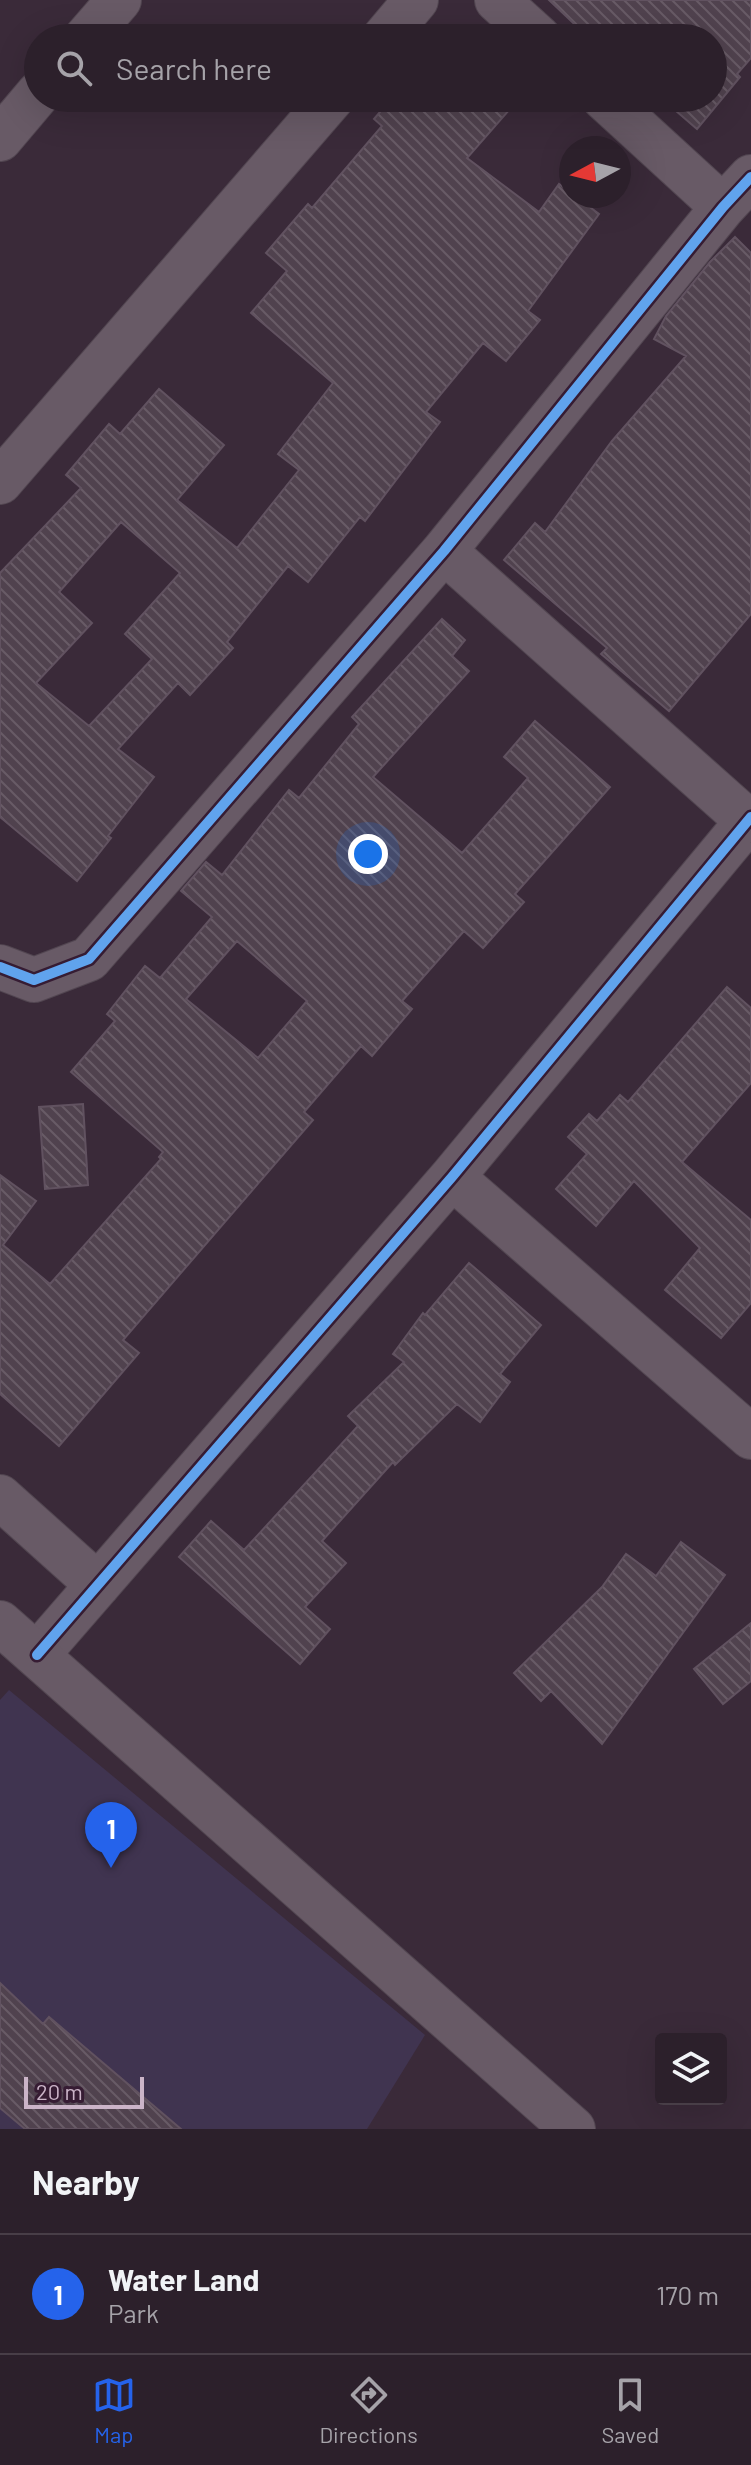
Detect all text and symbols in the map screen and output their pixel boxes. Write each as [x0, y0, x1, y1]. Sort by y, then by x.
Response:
search box [24, 24, 727, 112]
icon: search [52, 46, 96, 90]
text: Search here [116, 50, 272, 86]
north arrow [559, 136, 631, 208]
your location [348, 834, 388, 874]
pin: 1 [85, 1802, 137, 1868]
map controls [655, 2033, 727, 2105]
button: layers [655, 2033, 727, 2105]
scale bar [24, 2073, 144, 2109]
text: 20 m [36, 2078, 83, 2104]
text: Nearby [32, 2161, 140, 2202]
text: Water Land [108, 2261, 259, 2297]
text: 1 [53, 2279, 63, 2310]
text: 170 m [656, 2279, 719, 2310]
text: Park [108, 2297, 159, 2328]
tab: Map [92, 2373, 136, 2447]
tab: Directions [319, 2373, 418, 2447]
tab: Saved [601, 2373, 659, 2447]

